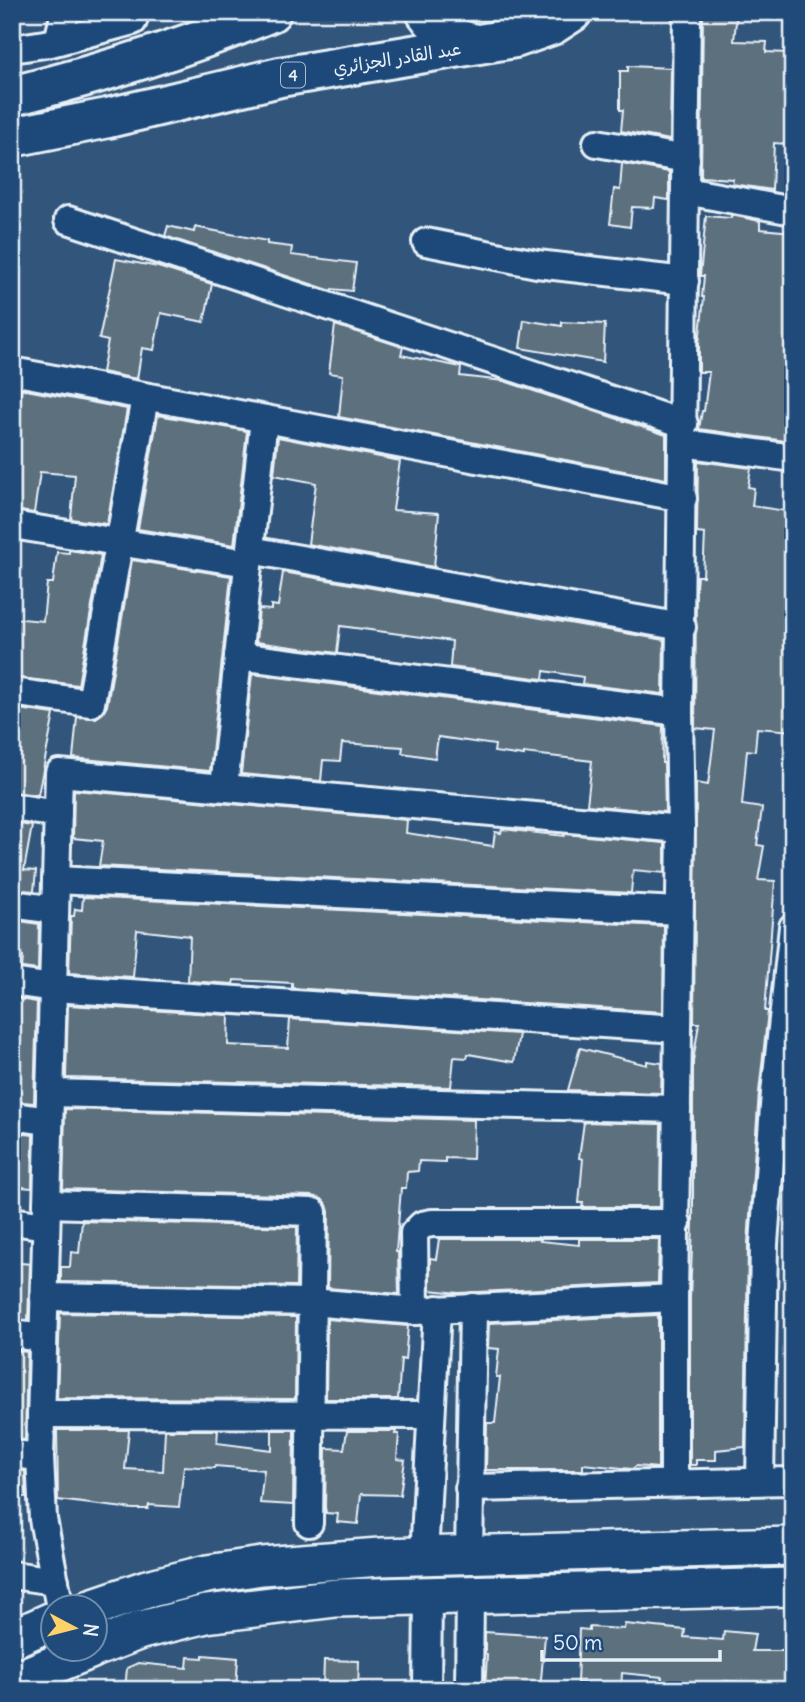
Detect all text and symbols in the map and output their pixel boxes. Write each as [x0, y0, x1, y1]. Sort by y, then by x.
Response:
street label: عبد القادر الجزائري [331, 37, 463, 81]
road number: 4 [281, 62, 305, 88]
north arrow [38, 1594, 108, 1664]
scale bar [542, 1618, 721, 1662]
text: N [78, 1622, 104, 1638]
text: 50 m [553, 1629, 602, 1656]

